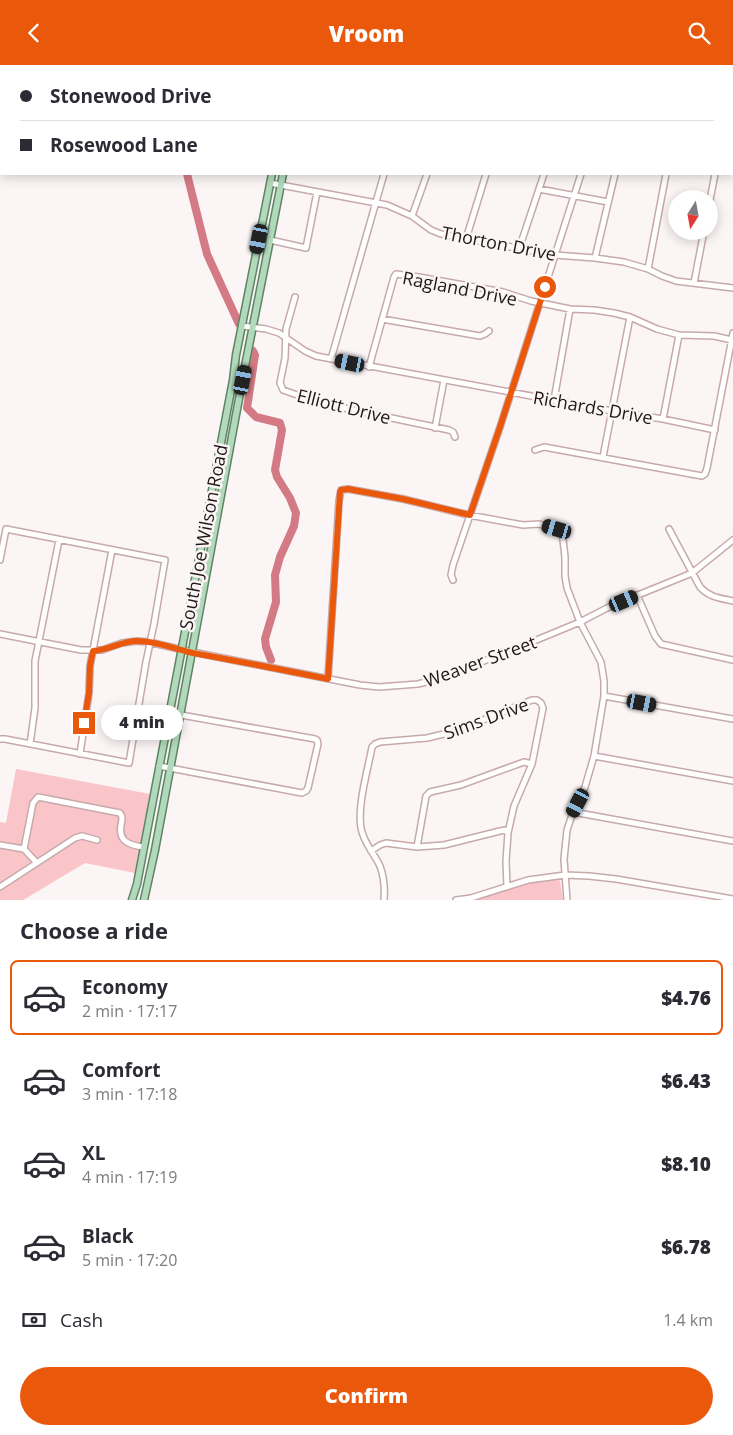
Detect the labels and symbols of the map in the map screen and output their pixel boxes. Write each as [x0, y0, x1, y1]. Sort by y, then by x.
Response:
north arrow [668, 190, 718, 240]
street label: Thorton Drive [440, 220, 558, 266]
car [248, 223, 269, 255]
street label: Ragland Drive [401, 265, 519, 311]
route start [534, 276, 556, 298]
car [333, 353, 366, 373]
car [232, 364, 253, 396]
street label: Elliott Drive [295, 383, 393, 429]
street label: Richards Drive [531, 385, 655, 429]
street label: South Joe Wilson Road [173, 442, 233, 632]
car [540, 518, 573, 540]
car [607, 588, 640, 614]
street label: Weaver Street [420, 630, 540, 692]
street label: Sims Drive [440, 692, 532, 744]
car [625, 693, 658, 713]
callout: 4 min [102, 705, 184, 741]
route end [73, 712, 95, 734]
car [564, 786, 591, 820]

